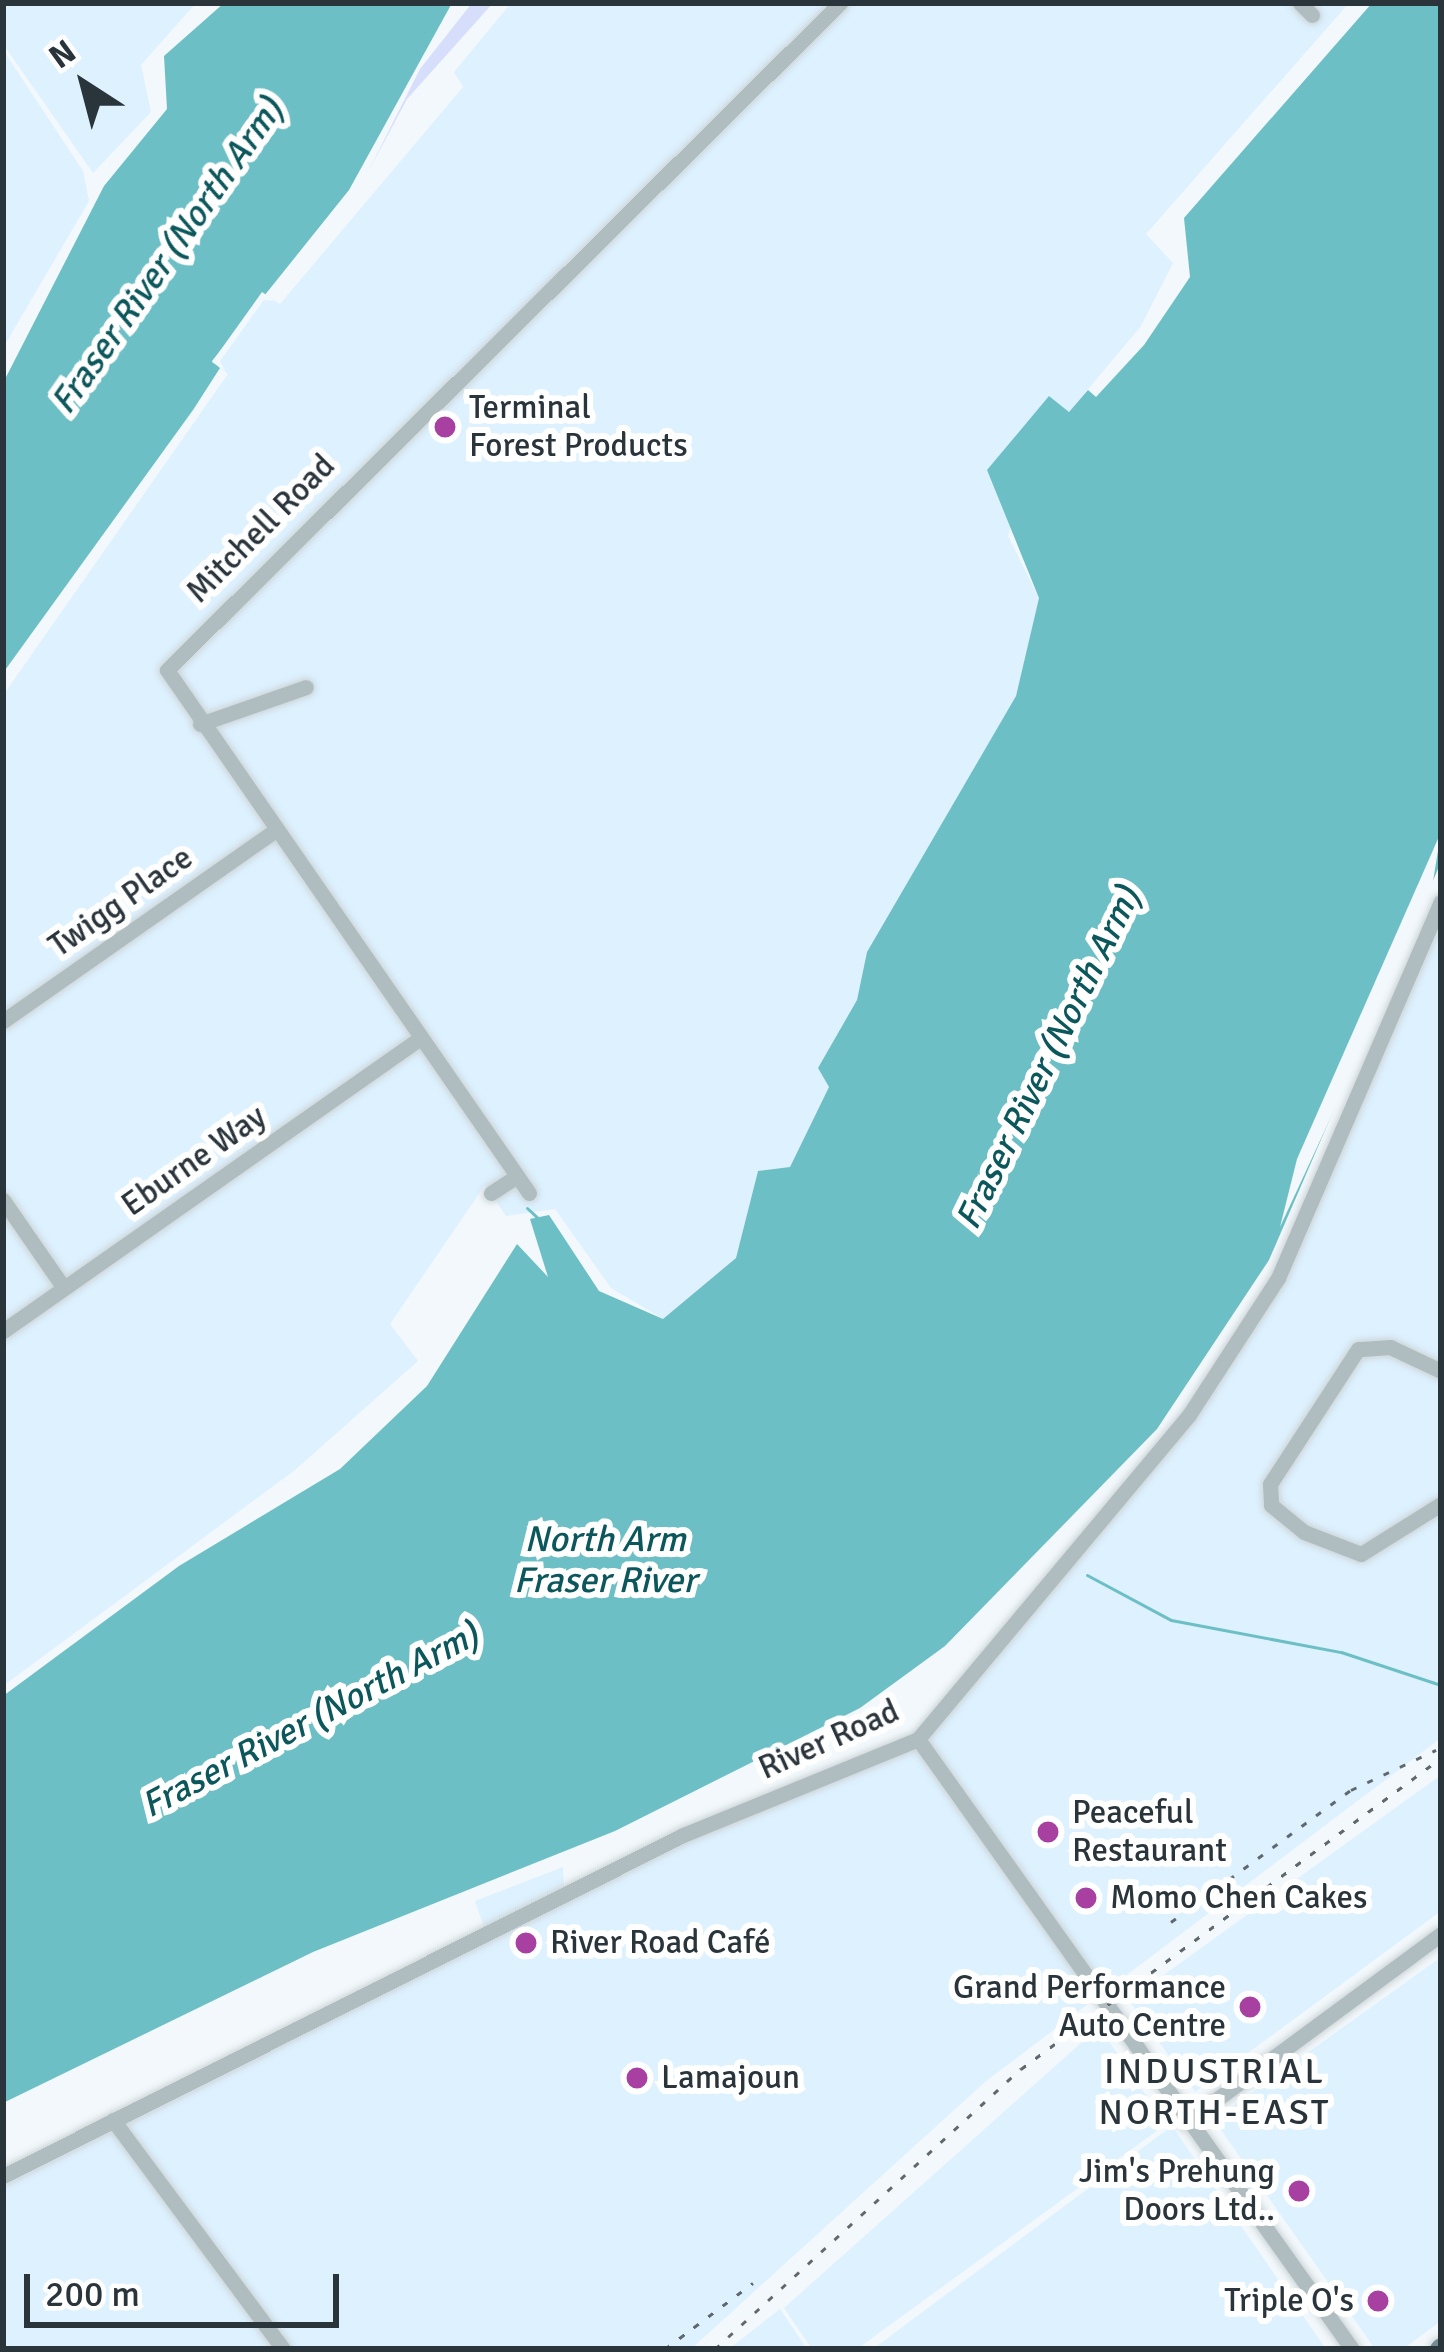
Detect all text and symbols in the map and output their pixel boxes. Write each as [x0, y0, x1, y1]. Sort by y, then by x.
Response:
north arrow [24, 24, 144, 144]
text: N [41, 31, 84, 78]
water label: Fraser River (North Arm) [42, 90, 292, 422]
place label: Terminal Forest Products [469, 388, 688, 466]
marker: Terminal Forest Products [432, 414, 458, 440]
street label: Mitchell Road [179, 447, 343, 611]
street label: Twigg Place [42, 838, 200, 966]
water label: Fraser River (North Arm) [946, 880, 1150, 1236]
street label: Eburne Way [114, 1097, 274, 1225]
water label: North Arm Fraser River [514, 1517, 696, 1602]
water label: Fraser River (North Arm) [134, 1613, 486, 1827]
street label: River Road [753, 1691, 905, 1789]
place label: Peaceful Restaurant [1072, 1793, 1227, 1871]
marker: Peaceful Restaurant [1035, 1819, 1061, 1845]
place label: Momo Chen Cakes [1110, 1878, 1367, 1918]
marker: Momo Chen Cakes [1073, 1885, 1099, 1911]
place label: River Road Café [550, 1923, 771, 1963]
marker: River Road Café [513, 1930, 539, 1956]
place label: Grand Performance Auto Centre [953, 1968, 1226, 2046]
marker: Grand Performance Auto Centre [1237, 1994, 1263, 2020]
district label: INDUSTRIAL NORTH-EAST [1098, 2049, 1332, 2134]
place label: Lamajoun [661, 2058, 800, 2098]
marker: Lamajoun [624, 2065, 650, 2091]
place label: Jim's Prehung Doors Ltd.. [1079, 2152, 1275, 2230]
marker: Jim's Prehung Doors Ltd.. [1286, 2178, 1312, 2204]
scale bar [30, 2250, 345, 2324]
text: 200 m [45, 2272, 140, 2317]
place label: Triple O's [1224, 2281, 1354, 2321]
marker: Triple O's [1365, 2288, 1391, 2314]

